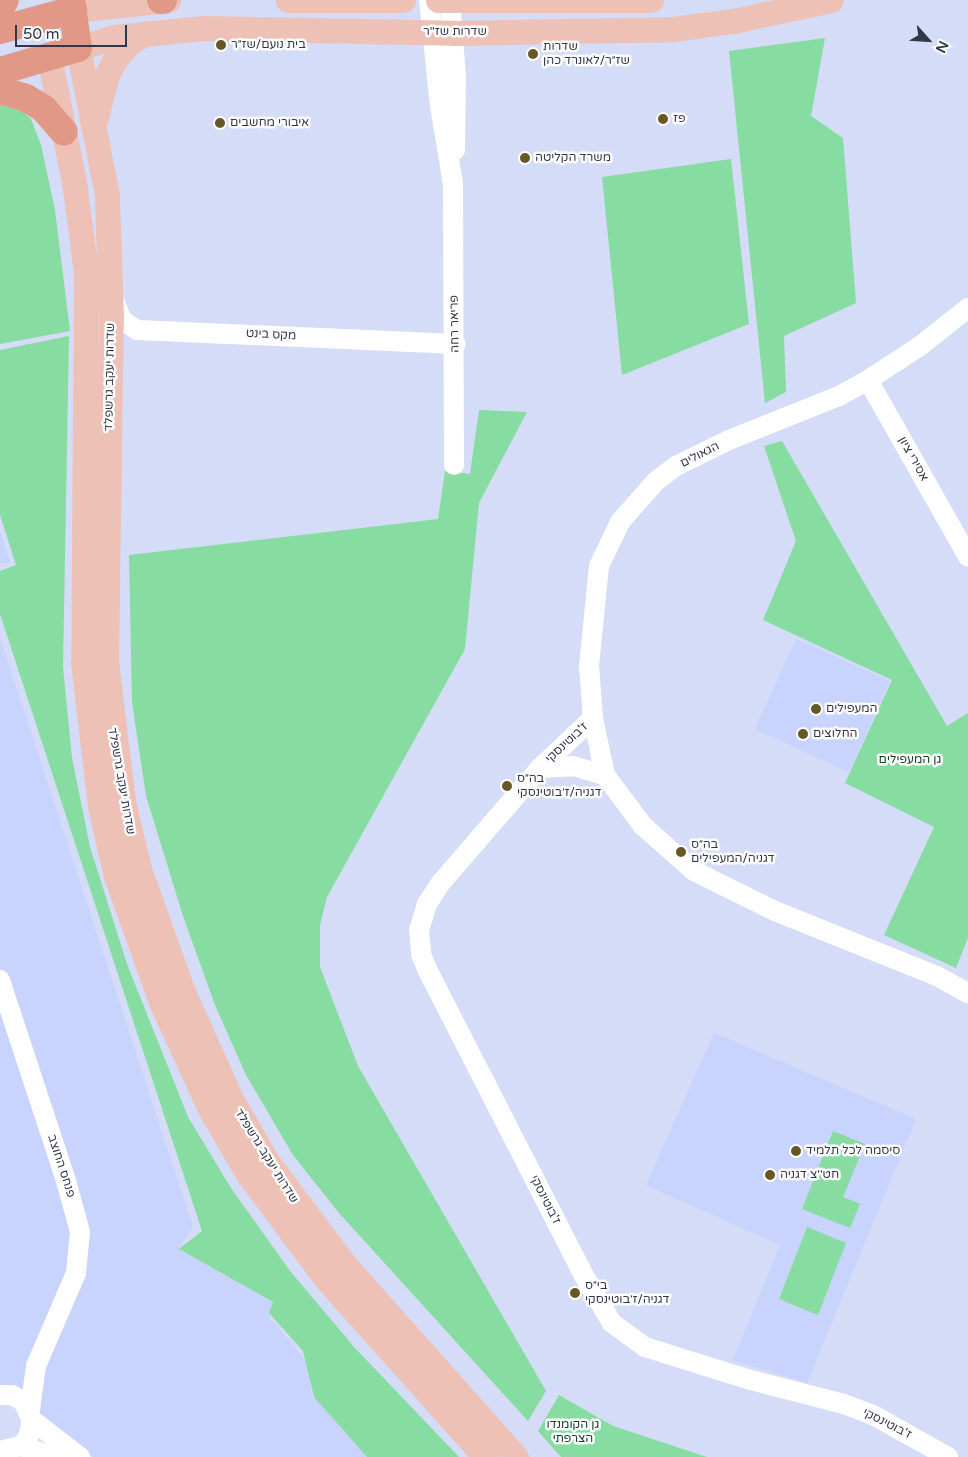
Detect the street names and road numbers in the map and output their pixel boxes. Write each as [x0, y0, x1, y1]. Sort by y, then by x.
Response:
street label: שדרות שז"ר [423, 25, 487, 39]
street label: פריאר רחה [447, 295, 463, 353]
street label: שדרות יעקב גרשפלד [102, 323, 118, 431]
street label: מקס בינט [245, 326, 297, 344]
street label: אסירי ציון [895, 434, 931, 484]
street label: הגאולים [678, 439, 722, 471]
street label: ז'בוטינסקי [543, 720, 591, 766]
street label: שדרות יעקב גרשפלד [104, 726, 138, 836]
street label: שדרות יעקב גרשפלד [231, 1106, 301, 1206]
street label: פנחס החוצב [44, 1133, 78, 1199]
street label: ז'בוטינסקי [527, 1173, 563, 1227]
street label: ז'בוטינסקי [860, 1406, 914, 1442]

